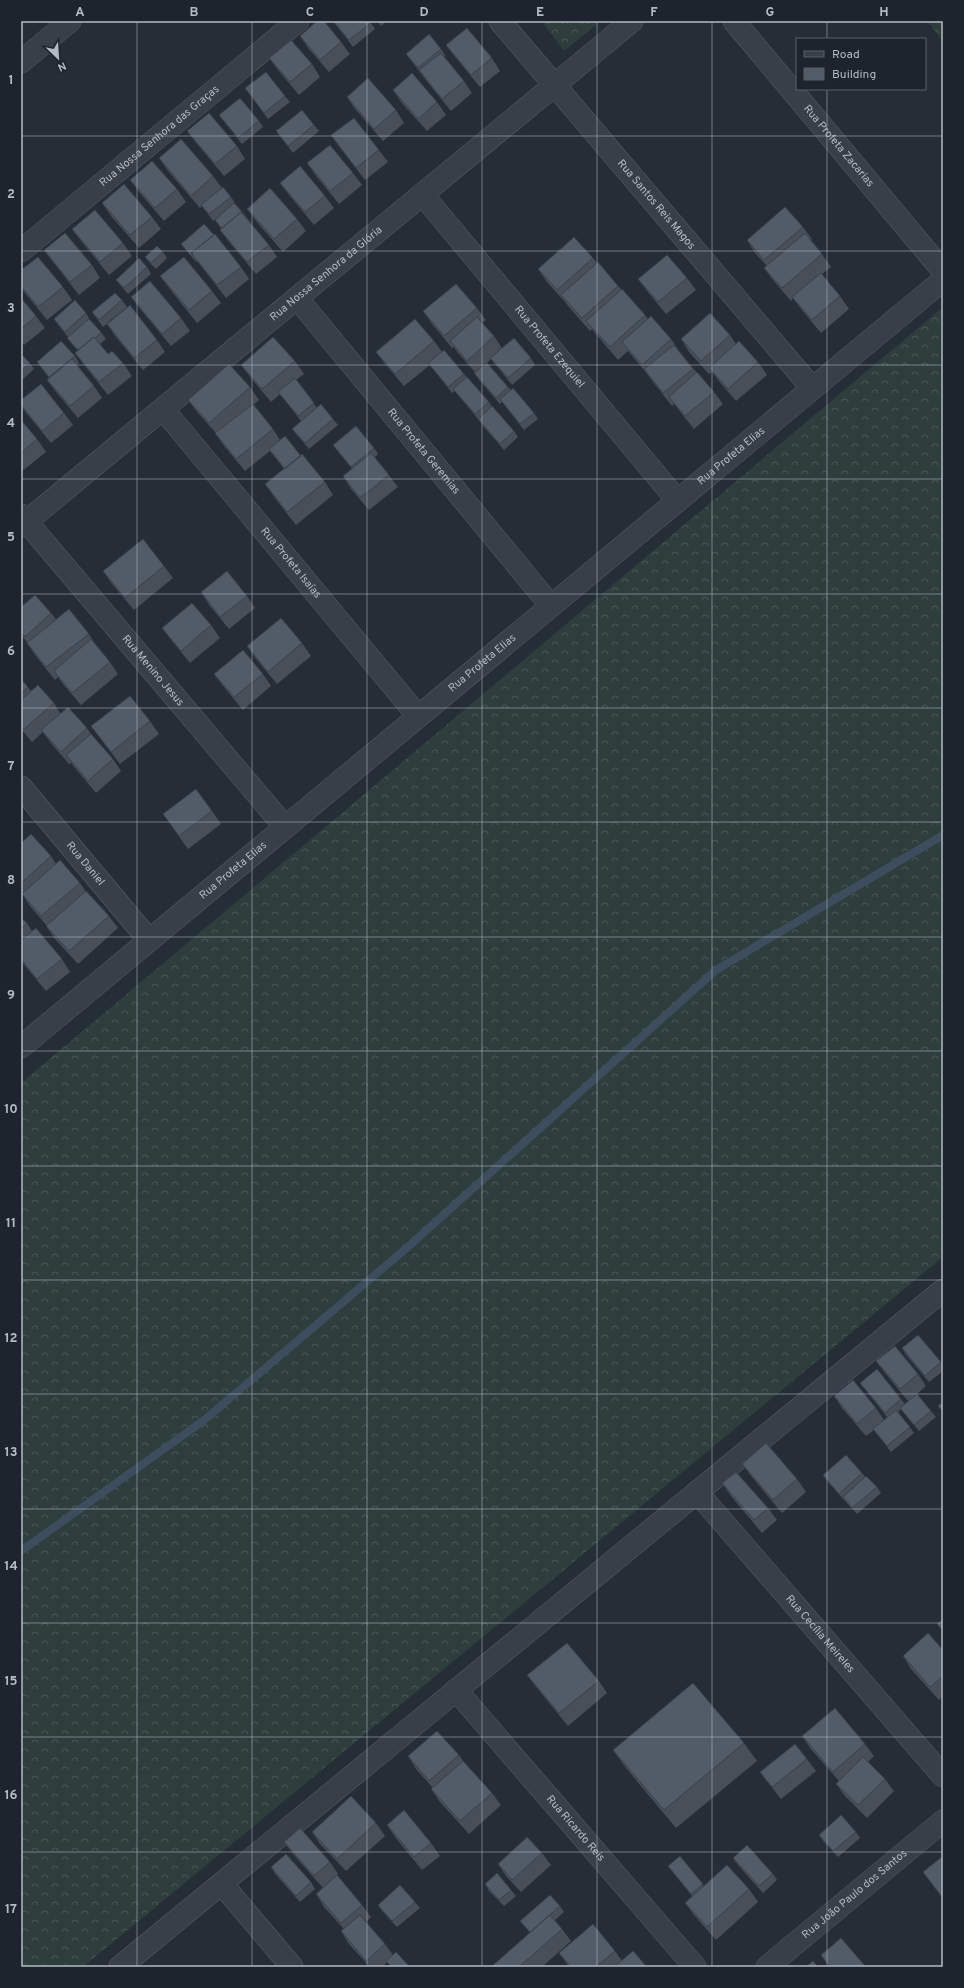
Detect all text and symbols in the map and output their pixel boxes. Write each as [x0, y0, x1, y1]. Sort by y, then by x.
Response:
text: A [75, 5, 85, 21]
text: B [190, 5, 199, 21]
text: C [306, 5, 314, 21]
text: D [419, 5, 429, 21]
text: E [536, 5, 544, 21]
text: F [650, 5, 658, 21]
text: G [766, 5, 775, 21]
text: H [879, 5, 889, 21]
north arrow [38, 38, 78, 78]
legend [796, 38, 926, 90]
text: Road [832, 47, 860, 63]
text: N [55, 58, 68, 74]
text: Building [832, 67, 876, 83]
text: 1 [8, 73, 14, 89]
street label: Rua Nossa Senhora das Graças [97, 82, 222, 190]
street label: Rua Profeta Zacarias [800, 102, 877, 190]
street label: Rua Santos Reis Magos [614, 157, 698, 252]
text: 2 [7, 187, 15, 203]
street label: Rua Nossa Senhora da Glória [267, 223, 386, 324]
text: 3 [7, 301, 15, 317]
street label: Rua Profeta Ezequiel [511, 303, 588, 391]
street label: Rua Profeta Geremias [384, 406, 463, 497]
text: 4 [7, 416, 15, 432]
street label: Rua Profeta Elias [695, 424, 768, 488]
street label: Rua Profeta Isaías [257, 525, 324, 601]
text: 5 [7, 530, 15, 546]
street label: Rua Profeta Elias [446, 631, 519, 695]
street label: Rua Menino Jesus [119, 632, 187, 709]
text: 6 [7, 644, 15, 660]
text: 7 [8, 759, 15, 775]
street label: Rua Profeta Elias [197, 838, 270, 903]
street label: Rua Daniel [63, 839, 108, 888]
text: 8 [7, 873, 15, 889]
text: 9 [7, 988, 15, 1004]
text: 10 [4, 1102, 18, 1118]
text: 11 [6, 1216, 16, 1232]
text: 12 [4, 1331, 18, 1347]
text: 13 [5, 1445, 18, 1461]
text: 14 [4, 1559, 18, 1575]
street label: Rua Cecília Meireles [782, 1592, 858, 1676]
text: 15 [4, 1674, 18, 1690]
text: 16 [4, 1788, 18, 1804]
street label: Rua Ricardo Reis [543, 1793, 608, 1865]
street label: Rua João Paulo dos Santos [799, 1846, 910, 1942]
text: 17 [5, 1902, 17, 1918]

